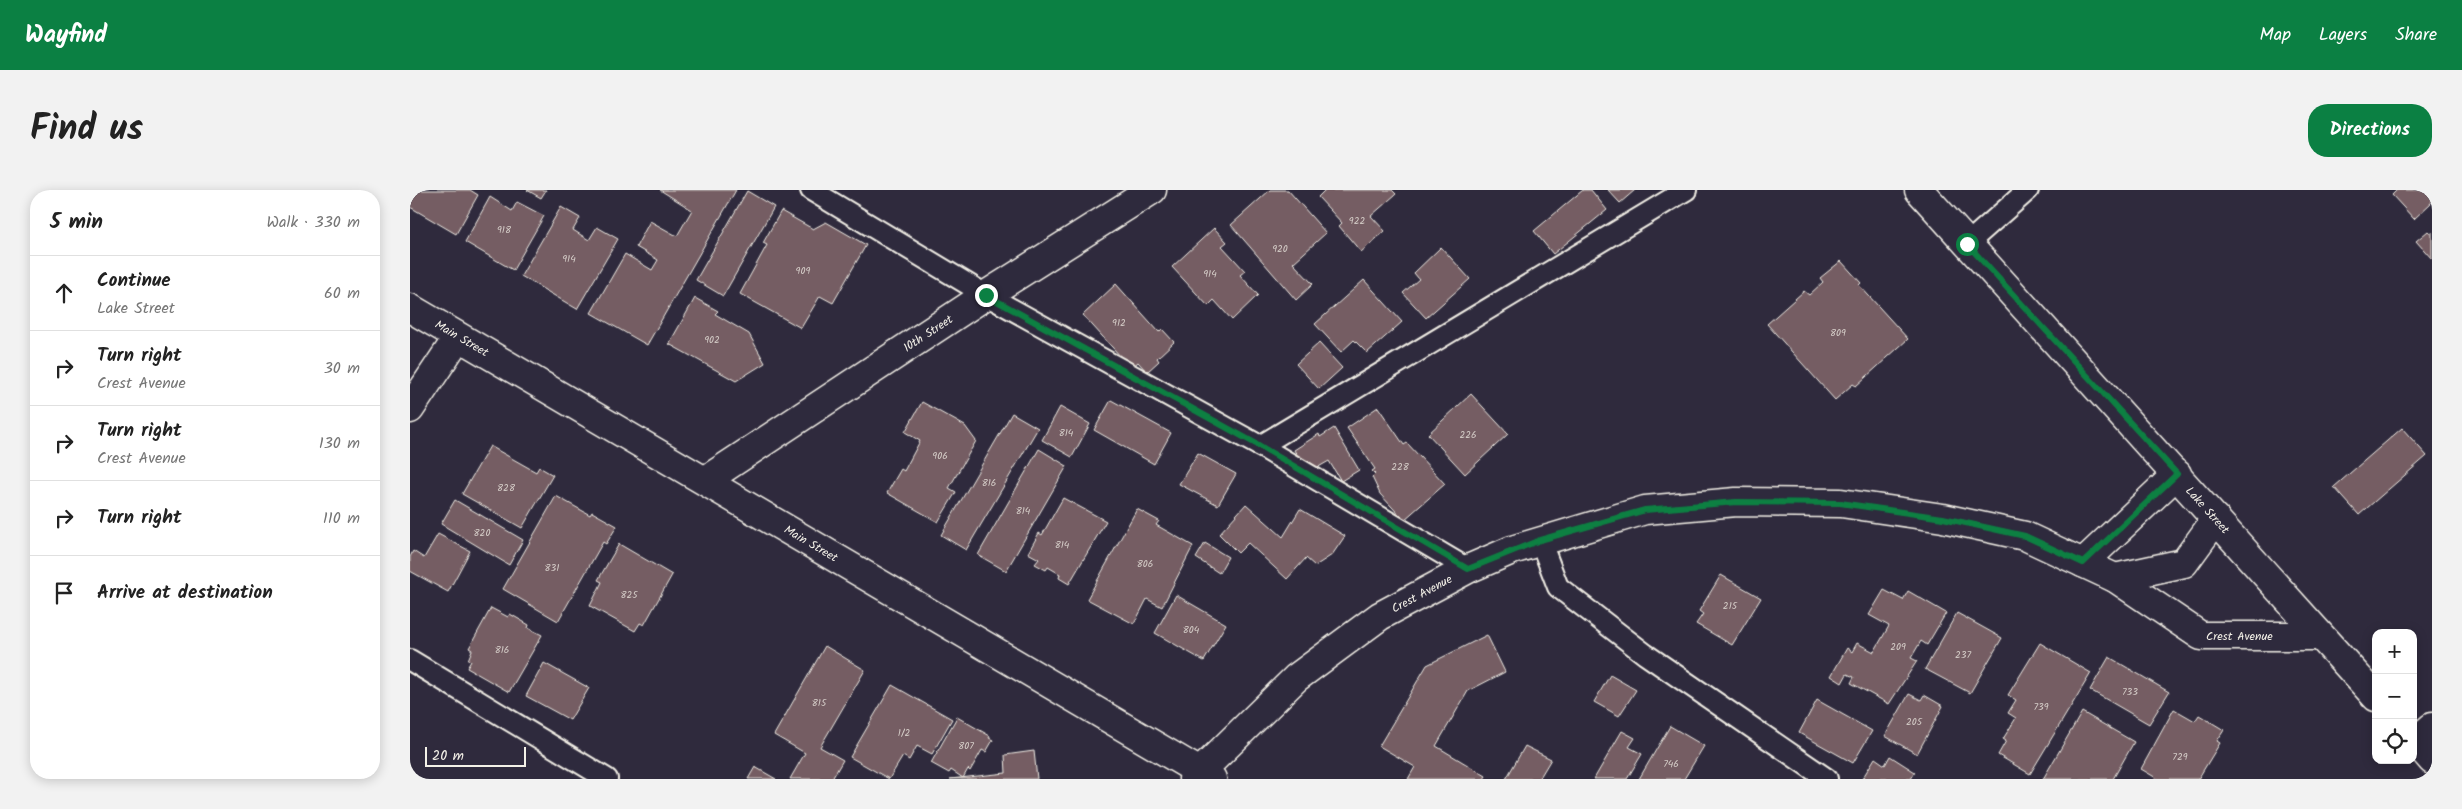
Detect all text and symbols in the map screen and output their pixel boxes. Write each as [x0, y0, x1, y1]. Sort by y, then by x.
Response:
text: Wayfind [25, 16, 107, 55]
text: Map [2260, 21, 2291, 50]
text: Layers [2319, 21, 2367, 50]
text: Share [2395, 21, 2437, 50]
text: Find us [30, 102, 143, 158]
button: Directions [2308, 104, 2432, 157]
text: 5 min [50, 206, 103, 239]
text: Walk · 330 m [267, 210, 360, 235]
house number: 922 [1349, 213, 1365, 229]
house number: 918 [497, 222, 512, 238]
route start [1956, 233, 1979, 256]
house number: 920 [1272, 241, 1288, 257]
house number: 914 [562, 251, 576, 267]
house number: 909 [796, 263, 810, 279]
text: Continue [97, 266, 170, 296]
house number: 914 [1203, 266, 1217, 282]
icon: ahead [50, 279, 78, 307]
text: 60 m [324, 281, 360, 306]
route end [975, 284, 998, 307]
text: Lake Street [97, 296, 175, 321]
street label: 10th Street [900, 310, 957, 357]
house number: 912 [1112, 315, 1126, 331]
street label: Main Street [431, 316, 492, 362]
house number: 809 [1830, 325, 1846, 341]
house number: 902 [704, 332, 720, 348]
text: Turn right [97, 341, 182, 371]
icon: right [50, 354, 78, 382]
text: 30 m [324, 356, 360, 381]
text: Crest Avenue [97, 371, 186, 396]
text: Turn right [97, 416, 182, 446]
house number: 814 [1059, 425, 1074, 441]
house number: 226 [1459, 427, 1477, 443]
icon: right [50, 429, 78, 457]
text: 130 m [319, 431, 360, 456]
text: Crest Avenue [97, 446, 186, 471]
house number: 906 [932, 448, 948, 464]
house number: 228 [1391, 459, 1410, 475]
house number: 816 [982, 475, 996, 491]
house number: 828 [497, 480, 516, 496]
street label: Lake Street [2181, 482, 2234, 539]
text: Turn right [97, 503, 182, 533]
house number: 814 [1016, 503, 1031, 519]
icon: right [50, 504, 78, 532]
text: 110 m [323, 506, 360, 531]
street label: Main Street [780, 521, 842, 567]
house number: 820 [474, 525, 490, 541]
house number: 814 [1055, 537, 1070, 553]
house number: 806 [1137, 556, 1153, 572]
house number: 831 [545, 560, 559, 576]
street label: Crest Avenue [1388, 570, 1456, 618]
text: Arrive at destination [97, 578, 273, 608]
icon: arrive [50, 579, 78, 607]
house number: 825 [620, 587, 638, 603]
house number: 215 [1723, 598, 1738, 614]
house number: 804 [1183, 622, 1200, 638]
street label: Crest Avenue [2206, 627, 2273, 646]
map controls [2372, 629, 2417, 764]
button: + [2372, 629, 2417, 674]
house number: 209 [1890, 639, 1906, 655]
house number: 816 [495, 642, 509, 658]
house number: 237 [1955, 647, 1971, 663]
button: − [2372, 674, 2417, 719]
house number: 733 [2122, 684, 2138, 700]
house number: 815 [812, 695, 827, 711]
house number: 739 [2033, 699, 2049, 715]
house number: 205 [1906, 714, 1923, 730]
button: locate [2372, 719, 2417, 764]
house number: 1/2 [898, 725, 910, 741]
house number: 807 [958, 738, 974, 754]
scale bar [425, 744, 526, 767]
text: 20 m [432, 745, 464, 767]
house number: 729 [2172, 749, 2188, 765]
house number: 746 [1663, 756, 1679, 772]

